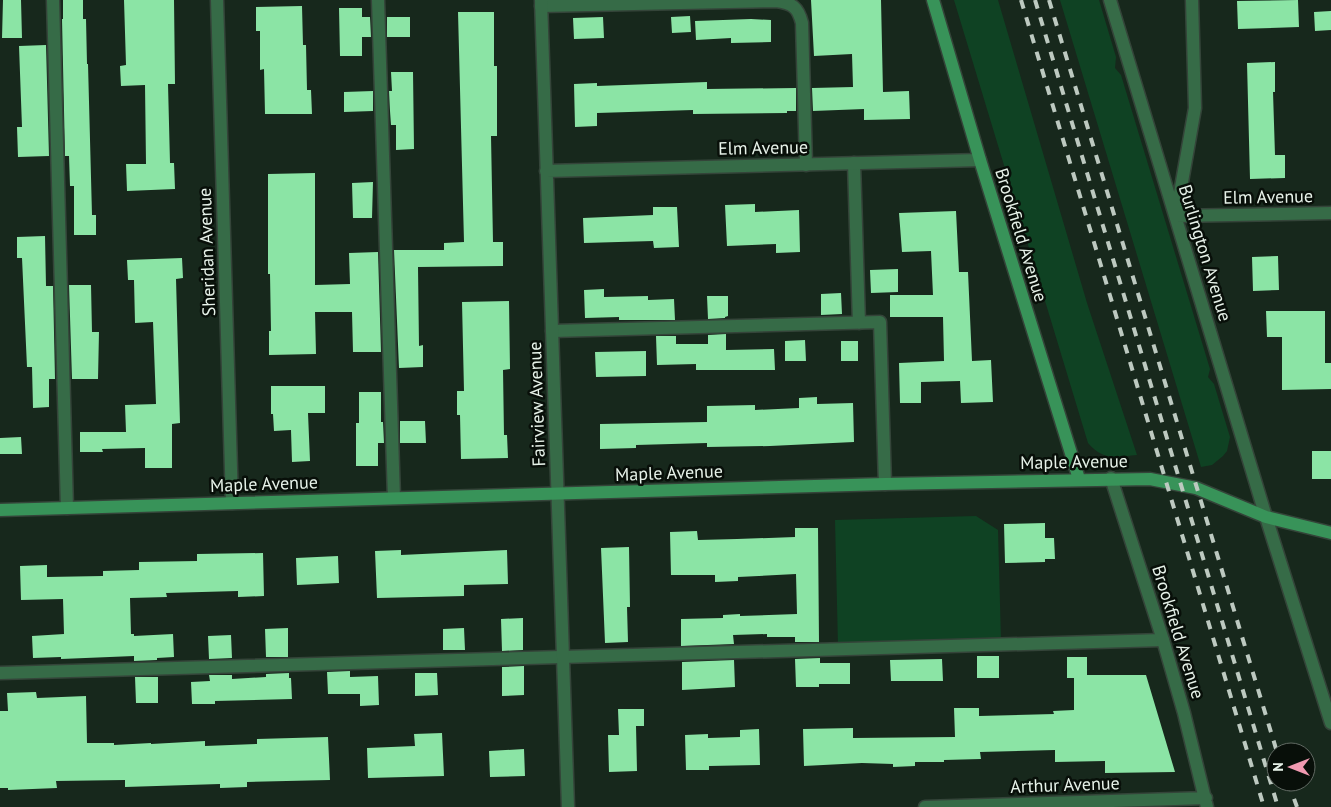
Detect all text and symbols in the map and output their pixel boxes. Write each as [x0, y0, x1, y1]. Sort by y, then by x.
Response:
street label: Elm Avenue [718, 135, 808, 160]
street label: Brookfield Avenue [990, 165, 1053, 305]
street label: Burlington Avenue [1174, 182, 1237, 324]
street label: Elm Avenue [1223, 184, 1313, 209]
street label: Sheridan Avenue [193, 187, 220, 317]
street label: Fairview Avenue [523, 341, 550, 467]
street label: Maple Avenue [1020, 449, 1128, 474]
street label: Maple Avenue [615, 459, 723, 486]
street label: Maple Avenue [210, 470, 318, 497]
street label: Brookfield Avenue [1147, 562, 1210, 702]
north arrow [1266, 742, 1316, 792]
text: N [1269, 762, 1287, 772]
street label: Arthur Avenue [1010, 771, 1120, 798]

